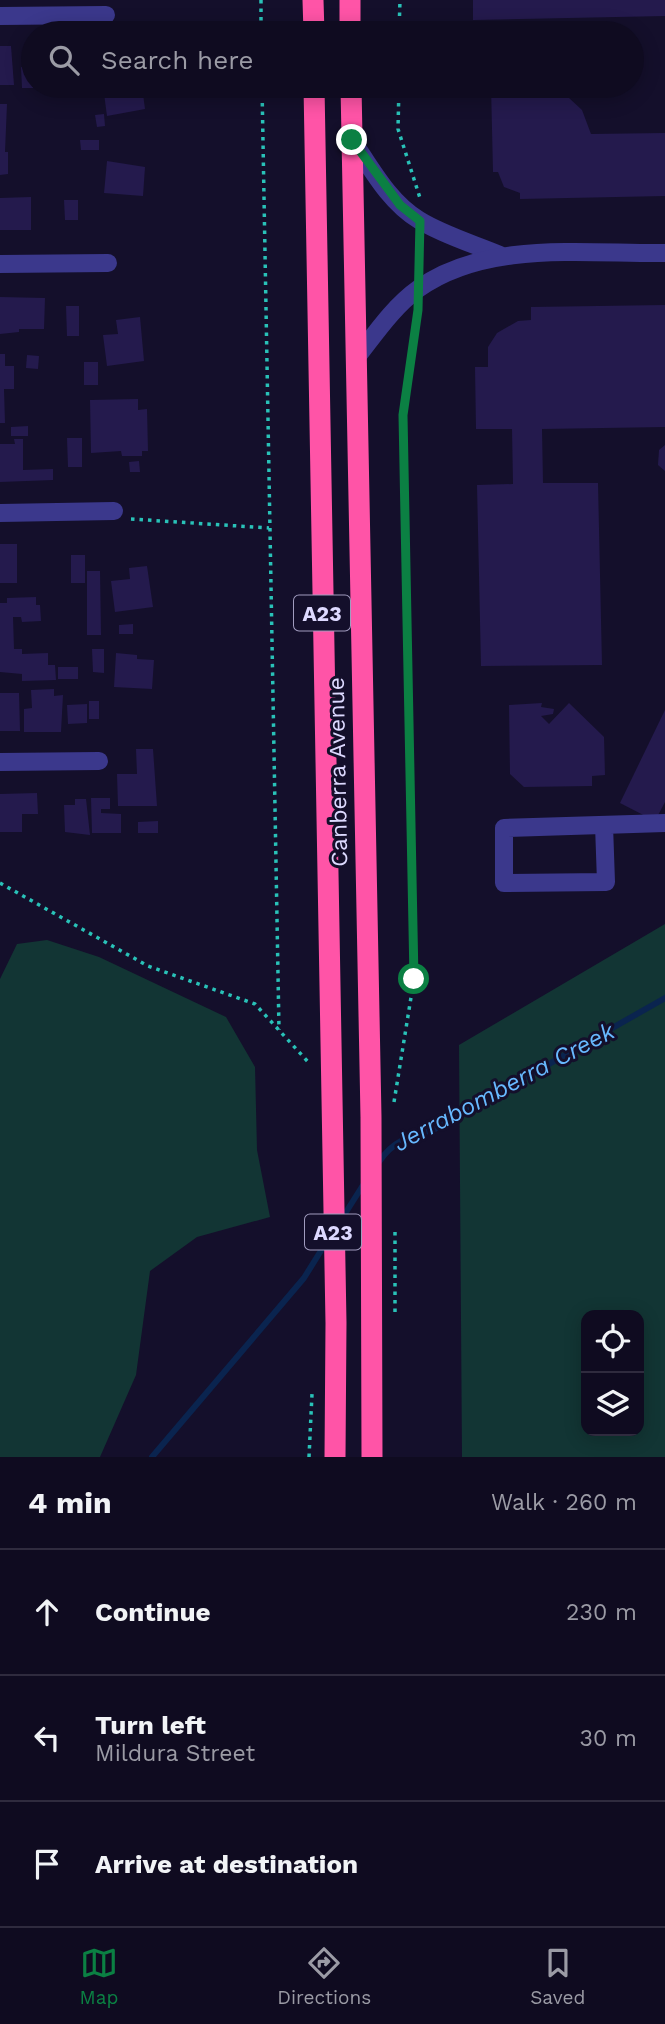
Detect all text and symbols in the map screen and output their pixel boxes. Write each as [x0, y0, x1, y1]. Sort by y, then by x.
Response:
search box [21, 21, 644, 98]
icon: search [45, 41, 83, 79]
text: Search here [101, 45, 253, 75]
route end [336, 124, 367, 155]
road number: A23 [294, 596, 350, 630]
street label: Canberra Avenue [323, 677, 353, 867]
route start [398, 963, 429, 994]
water label: Jerrabomberra Creek [389, 1016, 620, 1157]
road number: A23 [305, 1214, 361, 1250]
map controls [581, 1310, 644, 1436]
button: locate [581, 1310, 644, 1373]
button: layers [581, 1373, 644, 1436]
text: 4 min [28, 1485, 112, 1520]
text: Walk · 260 m [491, 1489, 637, 1516]
icon: ahead [28, 1593, 66, 1631]
text: Continue [95, 1597, 211, 1627]
text: 230 m [566, 1599, 637, 1626]
text: Turn left [95, 1710, 206, 1740]
icon: left [28, 1719, 66, 1757]
text: 30 m [580, 1725, 637, 1752]
text: Mildura Street [95, 1740, 255, 1767]
icon: arrive [28, 1845, 66, 1883]
text: Arrive at destination [95, 1849, 358, 1879]
tab: Map [80, 1944, 118, 2009]
tab: Directions [277, 1944, 371, 2009]
tab: Saved [530, 1944, 585, 2009]

